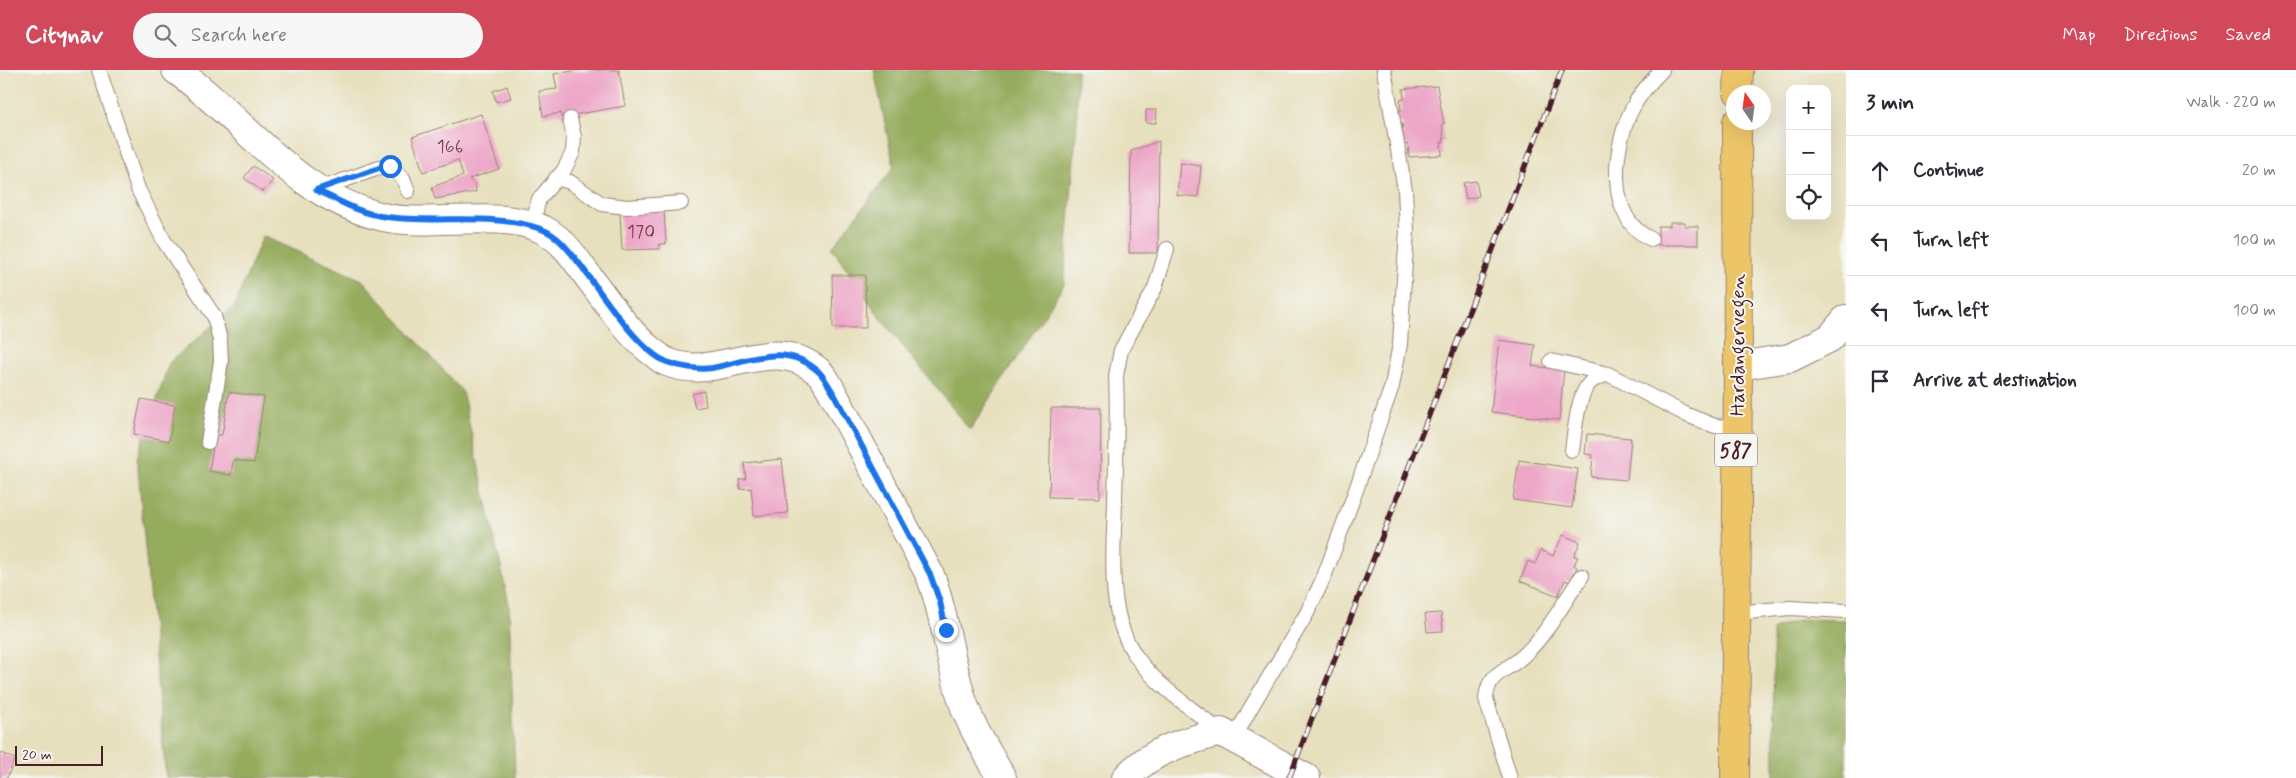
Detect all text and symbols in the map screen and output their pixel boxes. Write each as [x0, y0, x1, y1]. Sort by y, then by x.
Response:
search box [133, 13, 483, 58]
text: Citynav [25, 20, 103, 51]
icon: search [151, 21, 179, 49]
text: Search here [191, 23, 287, 48]
text: Map [2063, 23, 2096, 47]
text: Directions [2124, 23, 2198, 47]
text: Saved [2226, 23, 2271, 47]
north arrow [1726, 85, 1771, 130]
map controls [1786, 85, 1831, 220]
button: + [1786, 85, 1831, 130]
text: 3 min [1866, 89, 1914, 117]
text: Walk · 220 m [2186, 92, 2276, 113]
button: − [1786, 130, 1831, 175]
house number: 166 [437, 135, 463, 159]
route start [379, 155, 402, 178]
icon: ahead [1866, 157, 1894, 185]
text: Continue [1913, 158, 1984, 183]
text: 20 m [2242, 160, 2276, 181]
button: locate [1786, 175, 1831, 220]
house number: 170 [627, 220, 655, 244]
icon: left [1866, 227, 1894, 255]
text: Turn left [1913, 228, 1989, 253]
text: 100 m [2233, 230, 2276, 251]
street label: Hardangervegen [1725, 274, 1754, 416]
icon: left [1866, 297, 1894, 325]
text: Turn left [1913, 298, 1989, 323]
text: 100 m [2233, 300, 2276, 321]
icon: arrive [1866, 367, 1894, 395]
text: Arrive at destination [1913, 368, 2077, 393]
road number: 587 [1715, 434, 1757, 466]
route end [935, 619, 958, 642]
scale bar [15, 743, 102, 766]
text: 20 m [22, 746, 52, 764]

